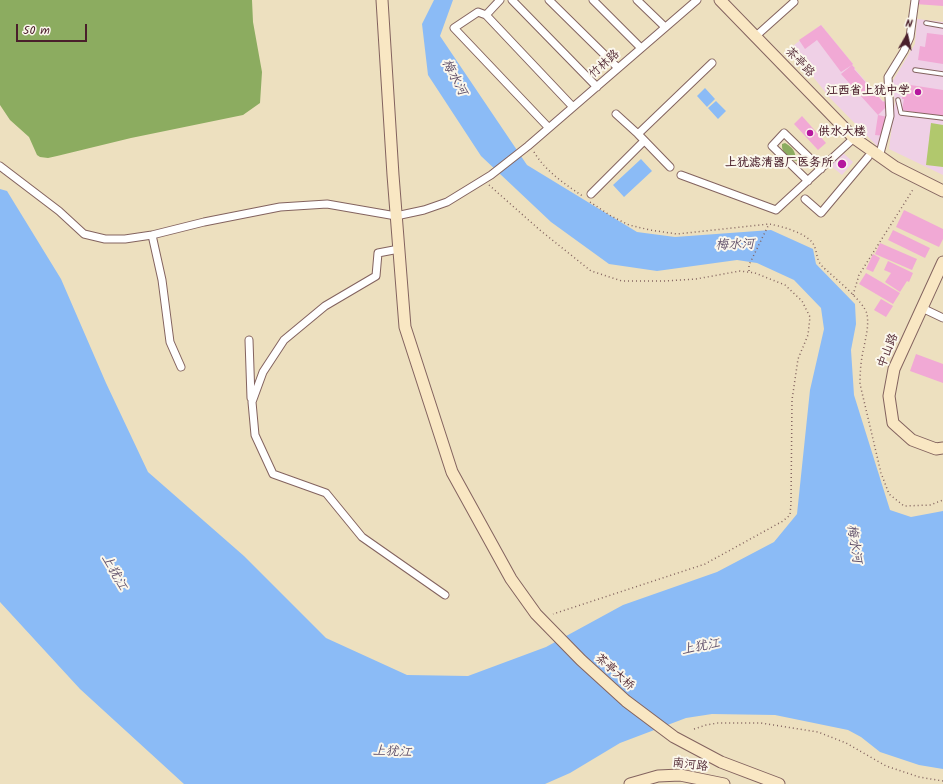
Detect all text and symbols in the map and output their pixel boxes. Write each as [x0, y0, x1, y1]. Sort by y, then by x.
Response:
text: N [904, 15, 914, 34]
scale bar [18, 16, 89, 42]
north arrow [887, 16, 927, 56]
text: 50 m [23, 21, 50, 40]
street label: 茶亭路 [781, 45, 817, 81]
street label: 竹林路 [587, 48, 623, 82]
water label: 梅水河 [437, 57, 469, 99]
place label: 江西省上犹中学 [826, 85, 910, 99]
marker: 江西省上犹中学 [913, 87, 923, 97]
place label: 供水大楼 [818, 126, 866, 140]
marker: 供水大楼 [805, 128, 815, 138]
place label: 上犹滤清器厂医务所 [725, 157, 833, 171]
marker: 上犹滤清器厂医务所 [836, 158, 848, 170]
water label: 梅水河 [715, 238, 755, 254]
street label: 中山路 [876, 332, 902, 370]
water label: 梅水河 [842, 524, 864, 564]
water label: 上犹江 [97, 552, 129, 594]
water label: 上犹江 [680, 637, 722, 659]
street label: 茶亭大桥 [591, 652, 637, 694]
water label: 上犹江 [372, 744, 412, 762]
street label: 南河路 [671, 757, 709, 775]

